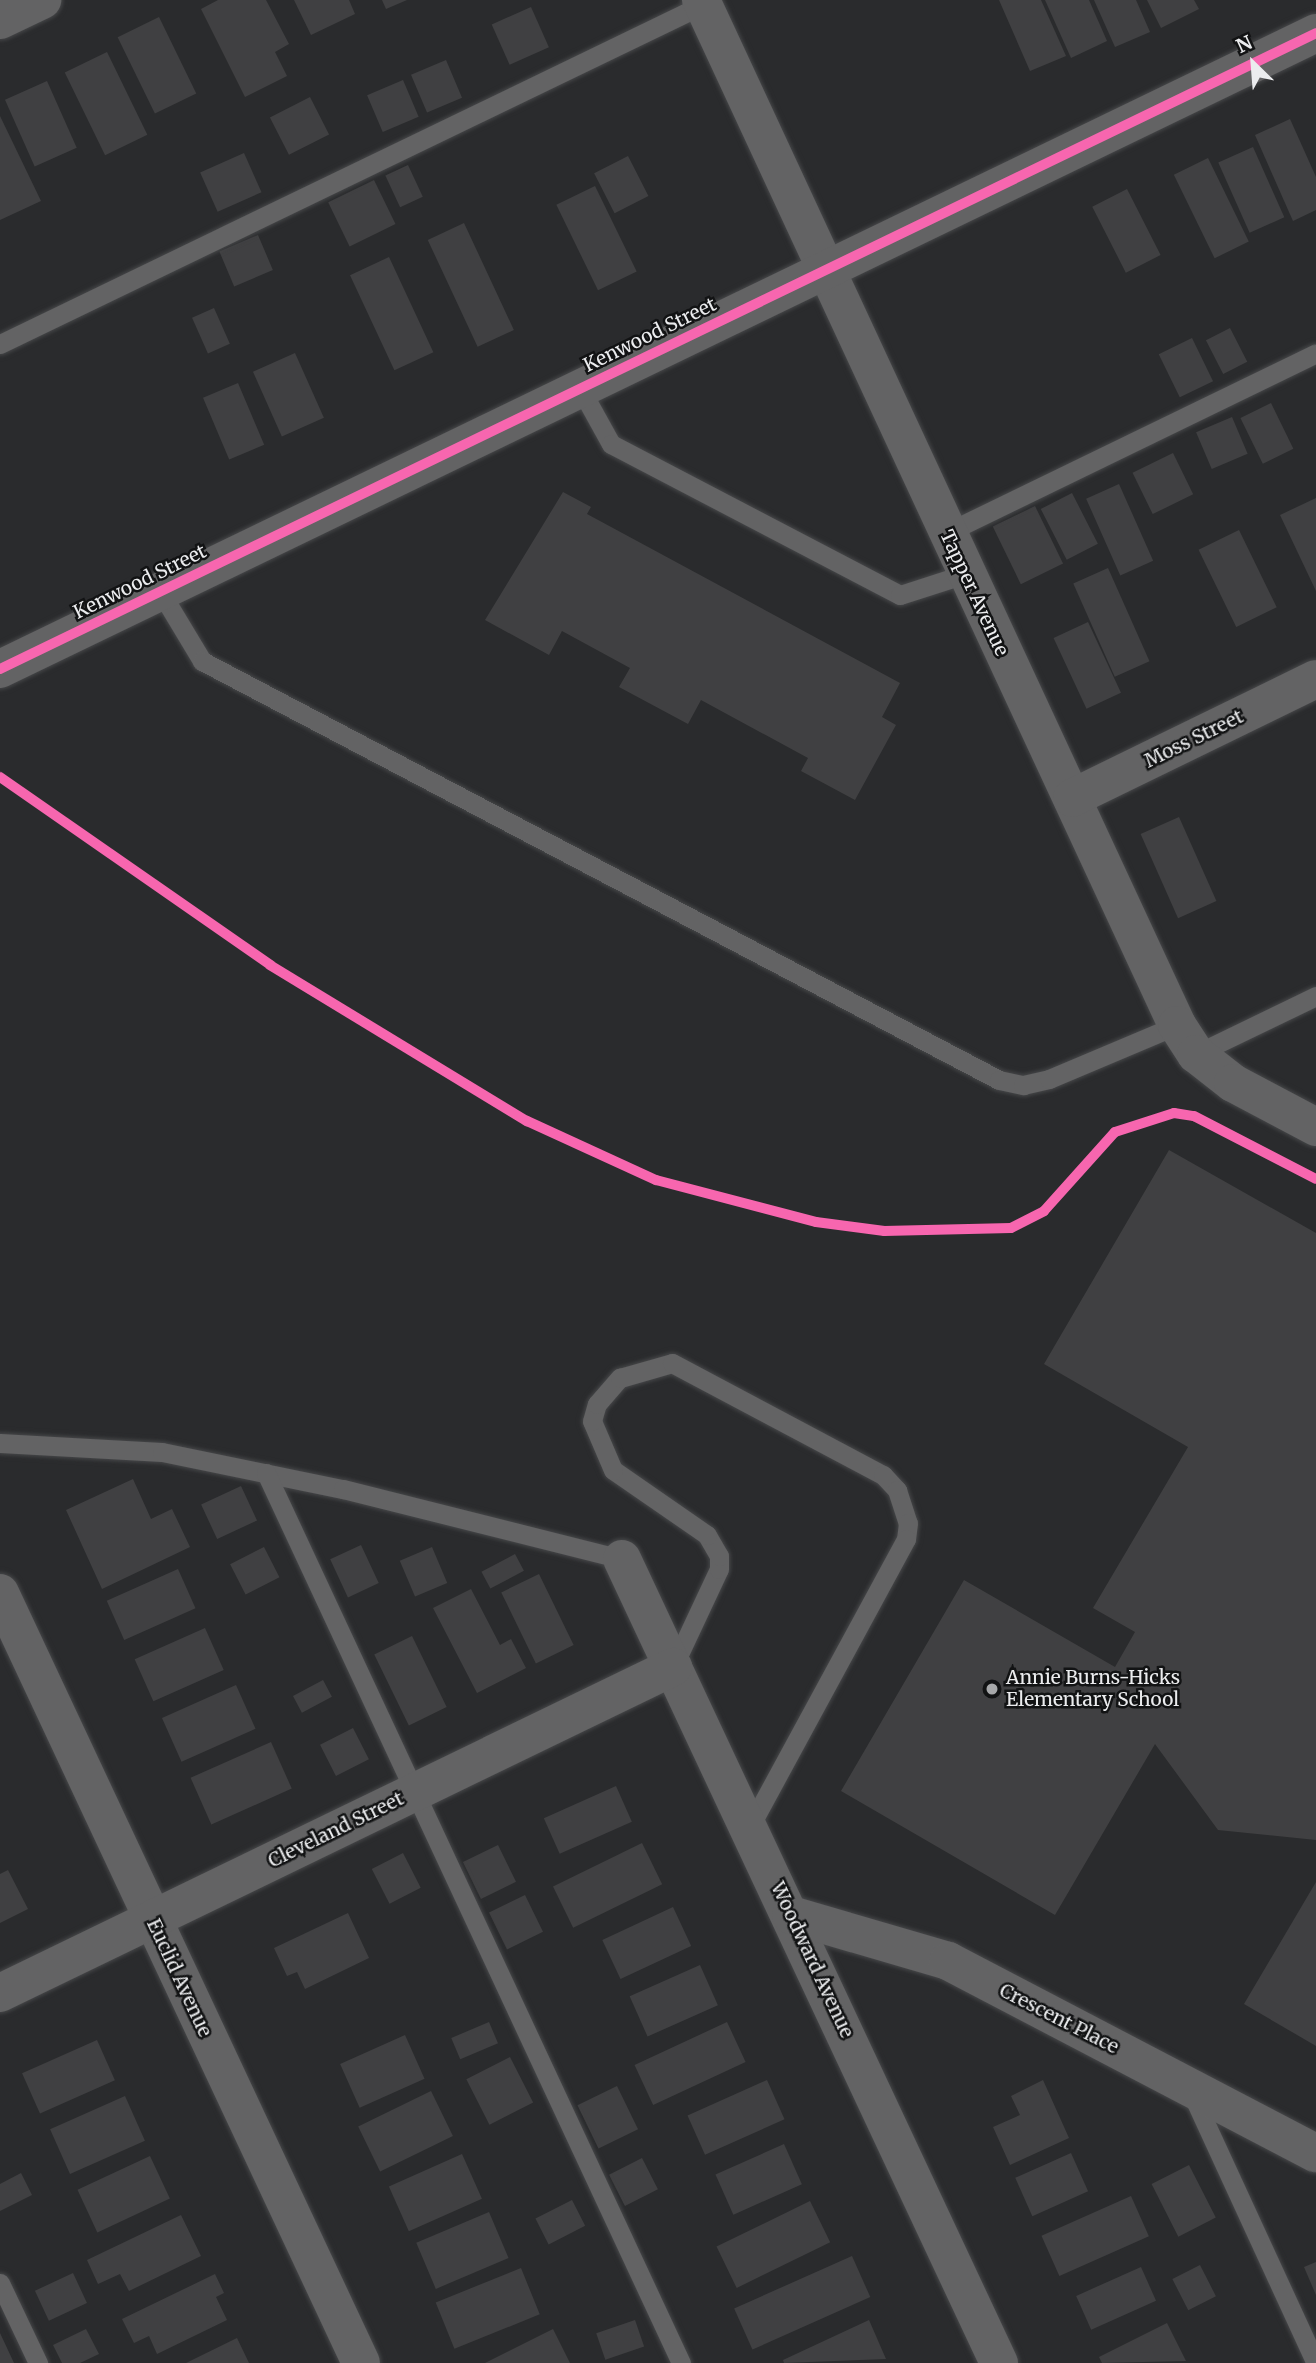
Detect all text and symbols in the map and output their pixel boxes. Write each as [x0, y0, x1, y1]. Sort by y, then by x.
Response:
north arrow [1218, 28, 1288, 98]
text: N [1232, 30, 1256, 58]
street label: Kenwood Street [580, 293, 720, 377]
street label: Tapper Avenue [935, 526, 1013, 660]
street label: Kenwood Street [70, 540, 210, 624]
street label: Moss Street [1141, 705, 1247, 773]
place label: Annie Burns-Hicks Elementary School [1006, 1667, 1180, 1711]
marker: Annie Burns-Hicks Elementary School [984, 1681, 1000, 1697]
street label: Cleveland Street [265, 1787, 407, 1873]
street label: Woodward Avenue [766, 1878, 858, 2042]
street label: Euclid Avenue [142, 1915, 216, 2041]
street label: Crescent Place [996, 1979, 1122, 2059]

